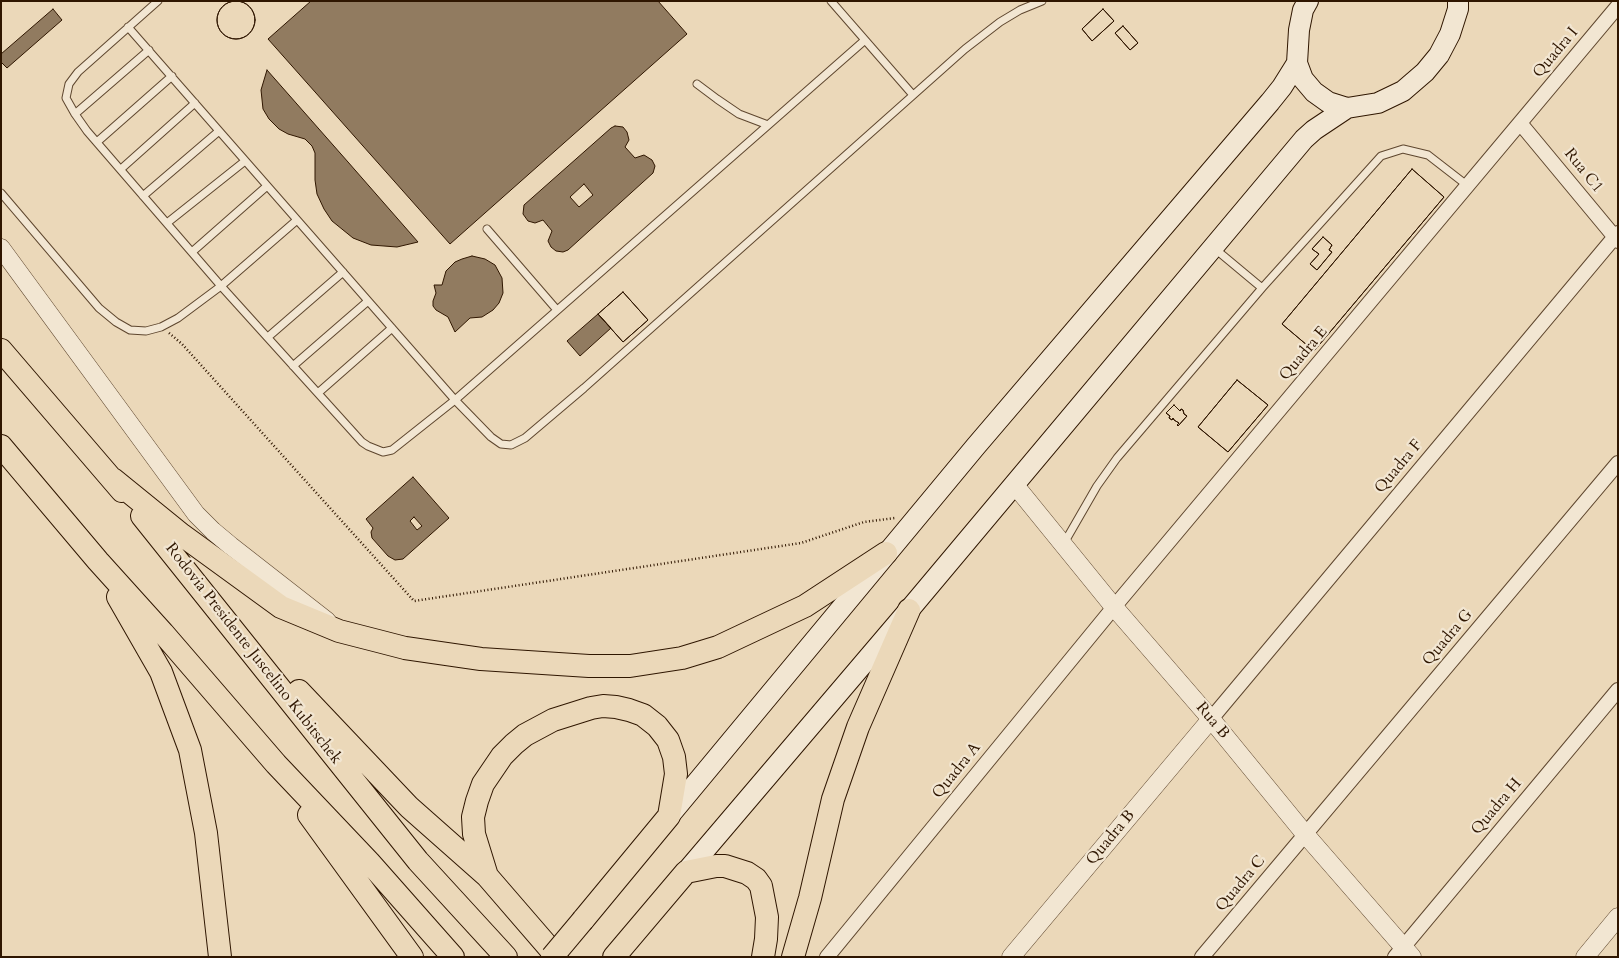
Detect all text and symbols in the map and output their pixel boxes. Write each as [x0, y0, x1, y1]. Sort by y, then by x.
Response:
street label: Quadra I [1529, 24, 1583, 82]
street label: Rua C1 [1559, 145, 1607, 197]
street label: Quadra E [1276, 323, 1332, 385]
street label: Quadra F [1371, 436, 1427, 498]
street label: Rodovia Presidente Juscelino Kubitschek [161, 540, 345, 768]
street label: Quadra G [1419, 606, 1477, 670]
street label: Rua B [1191, 699, 1233, 743]
street label: Quadra A [929, 739, 985, 803]
street label: Quadra H [1468, 775, 1526, 839]
street label: Quadra B [1082, 807, 1140, 869]
street label: Quadra C [1212, 852, 1270, 916]

